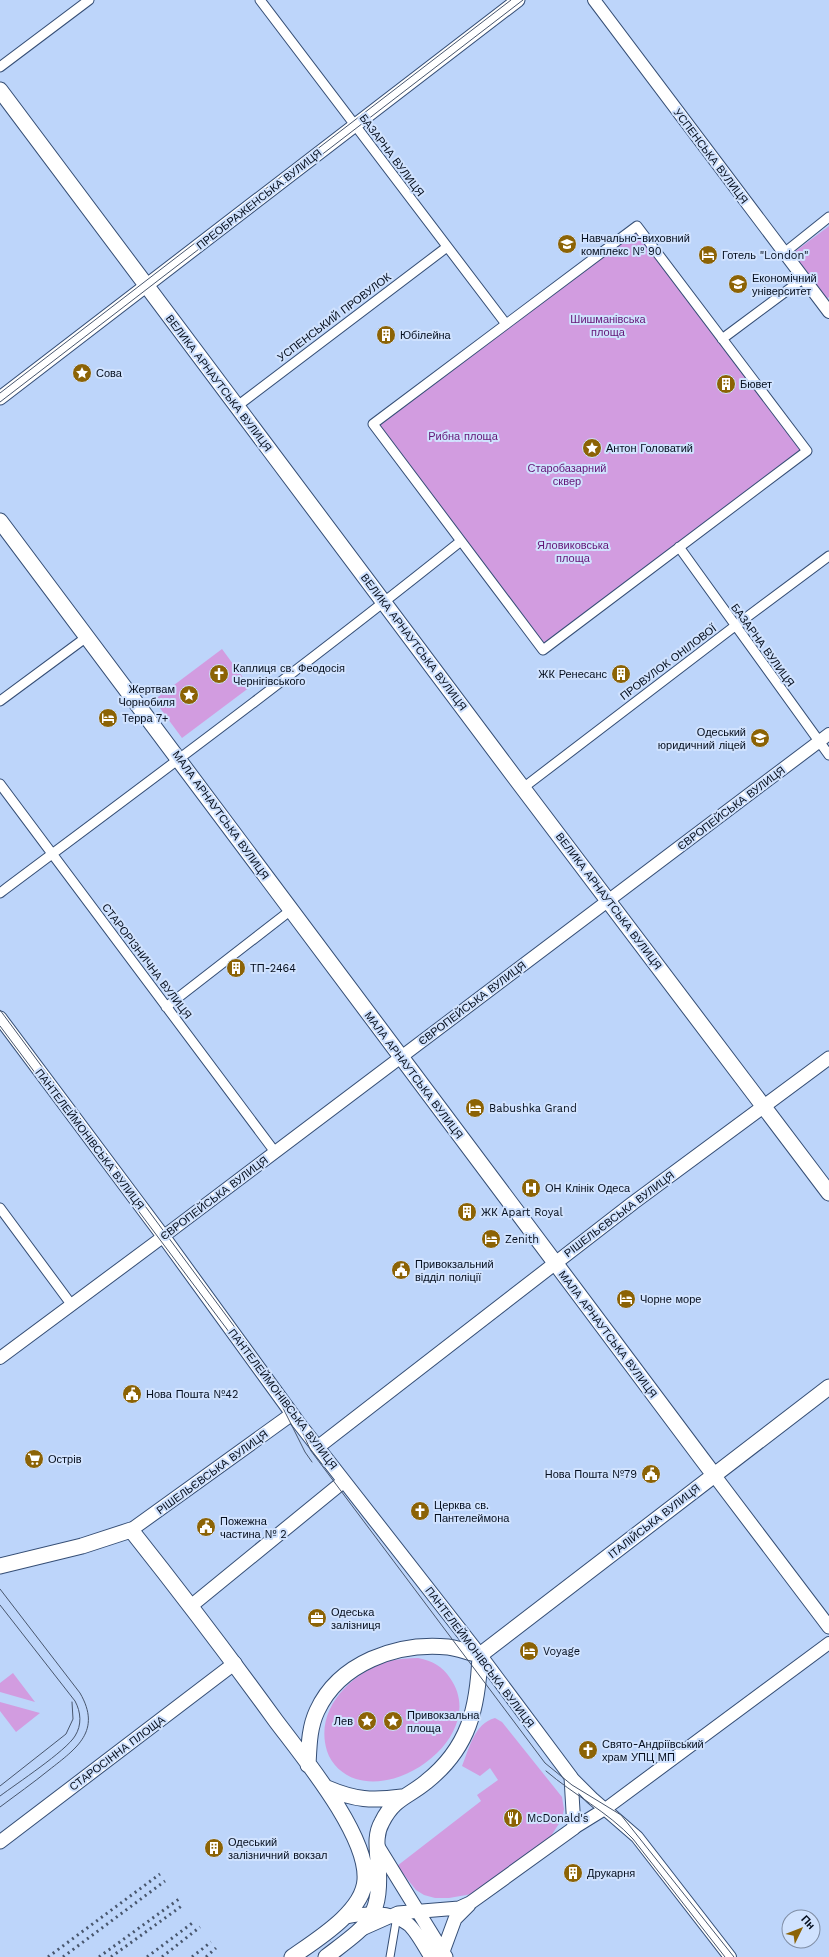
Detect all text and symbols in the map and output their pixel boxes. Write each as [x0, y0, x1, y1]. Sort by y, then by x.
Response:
street label: УСПЕНСЬКА ВУЛИЦЯ [671, 106, 751, 206]
street label: БАЗАРНА ВУЛИЦЯ [357, 112, 427, 199]
street label: ПРЕОБРАЖЕНСЬКА ВУЛИЦЯ [194, 146, 324, 252]
place label: Навчально-виховний комплекс № 90 [581, 232, 690, 258]
school or university icon: Навчально-виховний комплекс № 90 [556, 233, 578, 255]
hotel icon: Готель "London" [697, 244, 719, 266]
place label: Готель "London" [722, 249, 808, 262]
street label: УСПЕНСЬКИЙ ПРОВУЛОК [275, 270, 394, 364]
place label: Економічний університет [752, 272, 817, 298]
school or university icon: Економічний університет [727, 273, 749, 295]
street label: ВЕЛИКА АРНАУТСЬКА ВУЛИЦЯ [163, 312, 274, 454]
park label: Шишманівська площа [570, 313, 647, 339]
building icon: Юбілейна [375, 324, 397, 346]
place label: Юбілейна [400, 329, 452, 342]
place icon: Сова [71, 362, 93, 384]
place label: Сова [96, 367, 123, 380]
building icon: Бювет [715, 373, 737, 395]
place label: Бювет [740, 378, 772, 391]
park label: Рибна площа [428, 430, 499, 443]
place icon: Антон Головатий [581, 437, 603, 459]
place label: Антон Головатий [606, 442, 693, 455]
park label: Старобазарний сквер [528, 462, 606, 488]
park label: Яловиковська площа [537, 539, 610, 565]
street label: ВЕЛИКА АРНАУТСЬКА ВУЛИЦЯ [358, 571, 469, 713]
street label: БАЗАРНА ВУЛИЦЯ [728, 601, 797, 689]
street label: ПРОВУЛОК ОНІЛОВОЇ [618, 621, 720, 703]
place label: Каплиця св. Феодосія Чернігівського [233, 662, 345, 688]
church icon: Каплиця св. Феодосія Чернігівського [208, 663, 230, 685]
building icon: ЖК Ренесанс [610, 663, 632, 685]
place label: ЖК Ренесанс [538, 668, 607, 681]
place label: Жертвам Чорнобиля [118, 683, 175, 709]
place icon: Жертвам Чорнобиля [178, 684, 200, 706]
hotel icon: Терра 7+ [97, 707, 119, 729]
place label: Терра 7+ [122, 712, 168, 725]
place label: Одеський юридичний ліцей [658, 726, 746, 752]
school or university icon: Одеський юридичний ліцей [749, 727, 771, 749]
street label: МАЛА АРНАУТСЬКА ВУЛИЦЯ [170, 748, 272, 882]
street label: ЄВРОПЕЙСЬКА ВУЛИЦЯ [675, 764, 788, 853]
street label: ВЕЛИКА АРНАУТСЬКА ВУЛИЦЯ [553, 830, 664, 972]
street label: СТАРОРІЗНИЧНА ВУЛИЦЯ [99, 901, 194, 1022]
building icon: ТП-2464 [225, 957, 247, 979]
street label: ЄВРОПЕЙСЬКА ВУЛИЦЯ [416, 959, 529, 1048]
place label: ТП-2464 [250, 962, 296, 975]
street label: МАЛА АРНАУТСЬКА ВУЛИЦЯ [362, 1009, 466, 1141]
street label: ПАНТЕЛЕЙМОНІВСЬКА ВУЛИЦЯ [32, 1066, 147, 1212]
hotel icon: Babushka Grand [464, 1097, 486, 1119]
place label: Babushka Grand [489, 1102, 577, 1115]
street label: ЄВРОПЕЙСЬКА ВУЛИЦЯ [158, 1154, 271, 1243]
street label: РІШЕЛЬЄВСЬКА ВУЛИЦЯ [562, 1169, 677, 1260]
hospital icon: ОН Клінік Одеса [520, 1177, 542, 1199]
place label: ОН Клінік Одеса [545, 1182, 631, 1195]
building icon: ЖК Apart Royal [456, 1201, 478, 1223]
place label: ЖК Apart Royal [481, 1206, 564, 1219]
hotel icon: Zenith [480, 1228, 502, 1250]
place label: Zenith [505, 1233, 539, 1246]
place label: Привокзальний відділ поліції [415, 1258, 494, 1284]
public building icon: Привокзальний відділ поліції [390, 1259, 412, 1281]
street label: МАЛА АРНАУТСЬКА ВУЛИЦЯ [556, 1268, 660, 1400]
hotel icon: Чорне море [615, 1288, 637, 1310]
place label: Чорне море [640, 1293, 701, 1306]
street label: ПАНТЕЛЕЙМОНІВСЬКА ВУЛИЦЯ [225, 1326, 340, 1472]
public building icon: Нова Пошта №42 [121, 1383, 143, 1405]
place label: Нова Пошта №42 [146, 1388, 238, 1401]
street label: РІШЕЛЬЄВСЬКА ВУЛИЦЯ [154, 1428, 271, 1517]
supermarket icon: Острів [23, 1448, 45, 1470]
place label: Острів [48, 1453, 82, 1466]
public building icon: Нова Пошта №79 [640, 1463, 662, 1485]
place label: Нова Пошта №79 [545, 1468, 637, 1481]
street label: ІТАЛІЙСЬКА ВУЛИЦЯ [606, 1482, 703, 1561]
place label: Церква св. Пантелеймона [434, 1499, 510, 1525]
church icon: Церква св. Пантелеймона [409, 1500, 431, 1522]
place label: Пожежна частина № 2 [220, 1515, 287, 1541]
public building icon: Пожежна частина № 2 [195, 1516, 217, 1538]
street label: ПАНТЕЛЕЙМОНІВСЬКА ВУЛИЦЯ [422, 1584, 537, 1730]
place label: Одеська залізниця [331, 1606, 381, 1632]
office icon: Одеська залізниця [306, 1607, 328, 1629]
hotel icon: Voyage [518, 1640, 540, 1662]
place label: Voyage [543, 1645, 580, 1658]
place label: Привокзальна площа [407, 1709, 480, 1735]
place icon: Лев [356, 1710, 378, 1732]
place icon: Привокзальна площа [382, 1710, 404, 1732]
street label: СТАРОСІННА ПЛОЩА [67, 1713, 168, 1794]
place label: Лев [334, 1715, 353, 1728]
place label: Свято-Андріївський храм УПЦ МП [602, 1738, 704, 1764]
church icon: Свято-Андріївський храм УПЦ МП [577, 1739, 599, 1761]
restaurant icon: McDonald's [502, 1807, 524, 1829]
place label: McDonald's [527, 1812, 589, 1825]
place label: Одеський залізничний вокзал [228, 1836, 328, 1862]
building icon: Одеський залізничний вокзал [203, 1837, 225, 1859]
building icon: Друкарня [562, 1862, 584, 1884]
place label: Друкарня [587, 1867, 635, 1880]
north arrow [781, 1909, 821, 1949]
text: Пн [798, 1913, 818, 1932]

